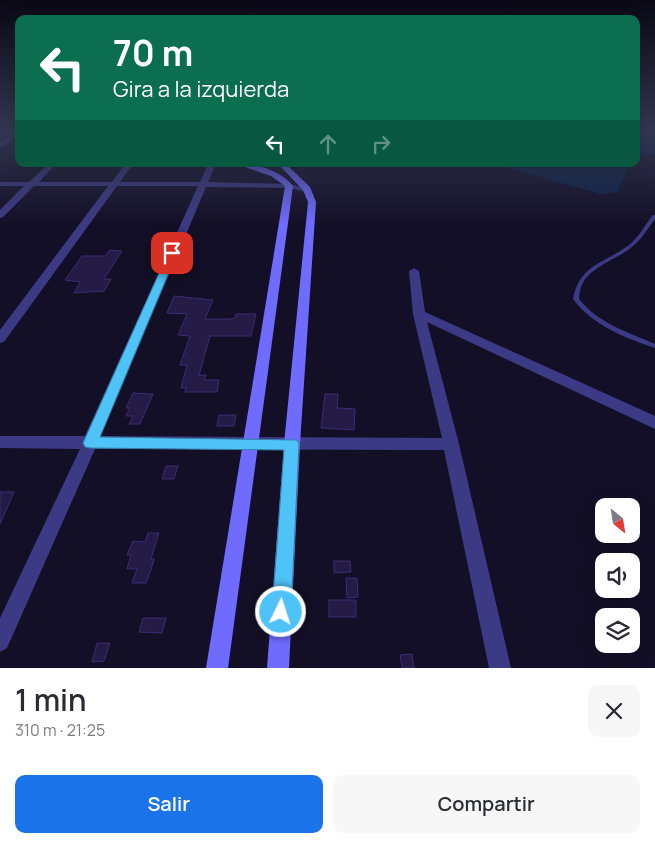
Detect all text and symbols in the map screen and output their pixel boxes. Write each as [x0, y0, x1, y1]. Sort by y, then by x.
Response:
text: 70 m [113, 29, 193, 77]
icon: left [30, 35, 95, 100]
text: Gira a la izquierda [113, 74, 289, 104]
icon: left [261, 130, 289, 158]
icon: ahead [314, 130, 342, 158]
icon: right [367, 130, 395, 158]
pin [151, 232, 193, 274]
icon: arrive [158, 239, 186, 267]
north arrow [595, 498, 640, 542]
map controls [595, 498, 640, 653]
button: sound [595, 553, 640, 598]
position arrow [254, 585, 306, 637]
button: layers [595, 608, 640, 653]
text: 1 min [15, 679, 87, 720]
button: close [588, 685, 640, 737]
text: 310 m · 21:25 [15, 719, 105, 741]
button: Salir [15, 775, 323, 833]
button: Compartir [333, 775, 640, 833]

